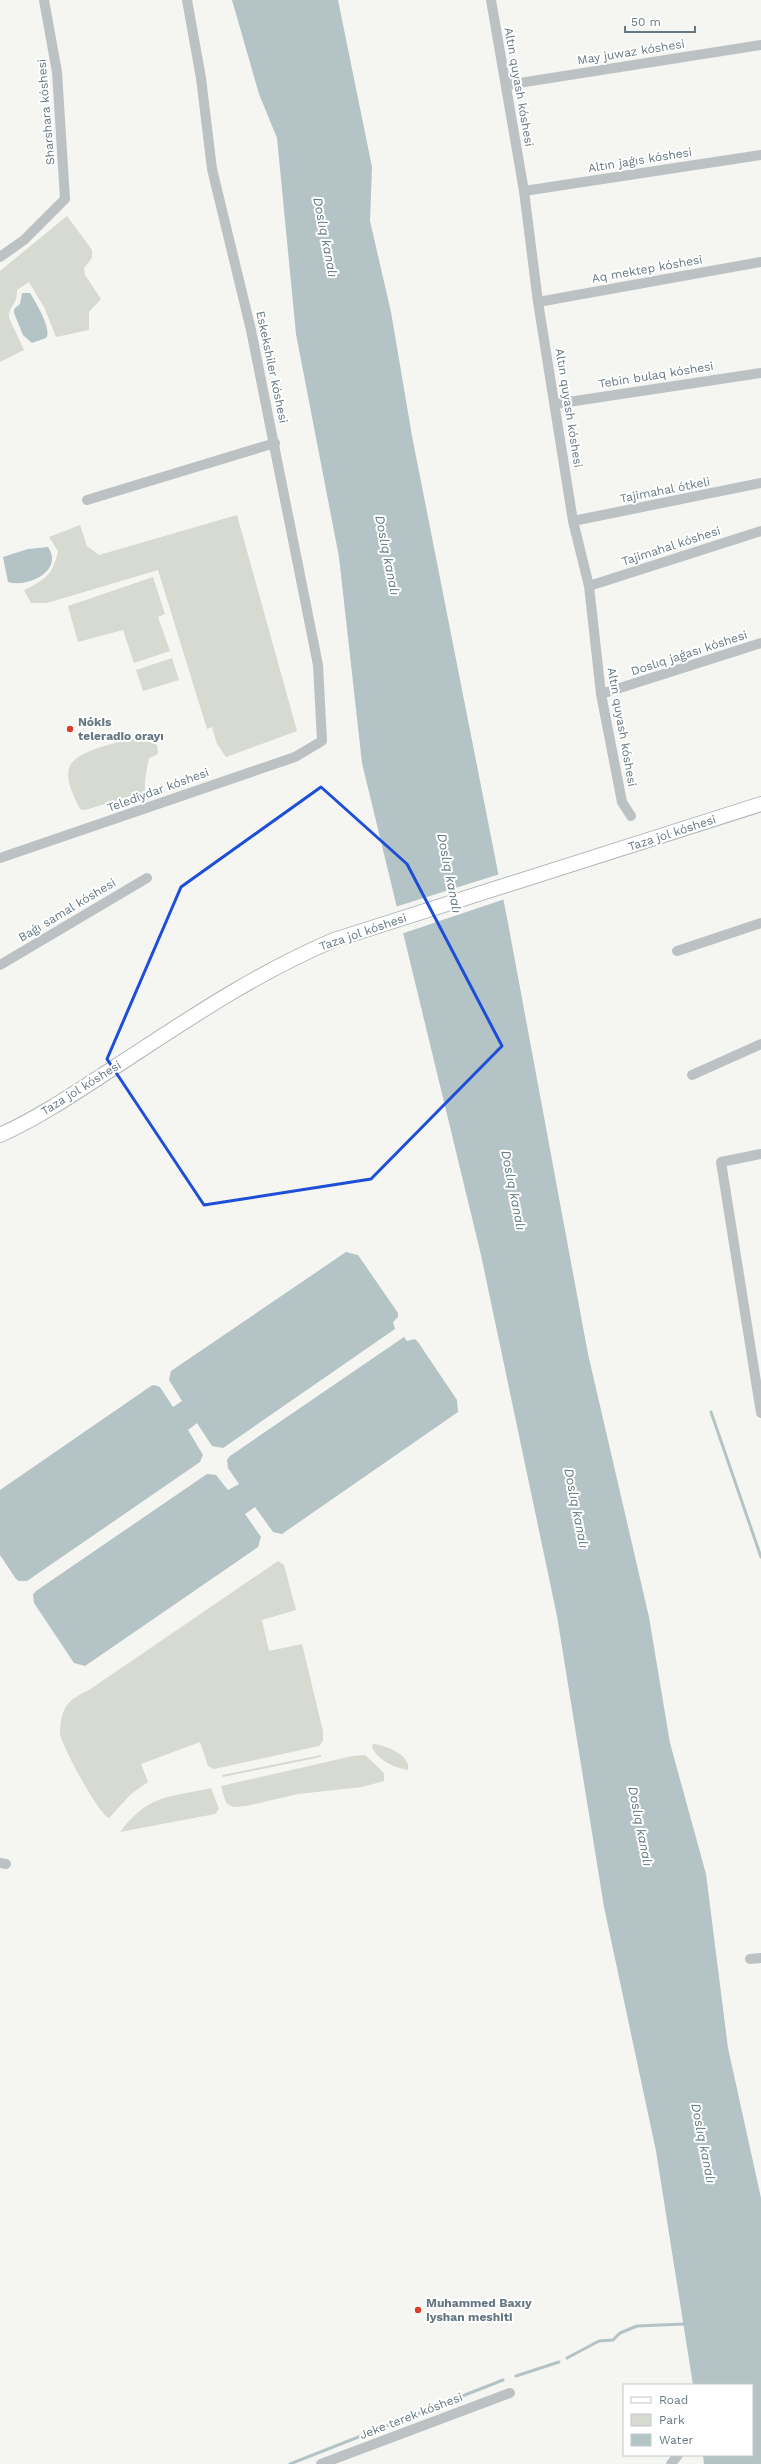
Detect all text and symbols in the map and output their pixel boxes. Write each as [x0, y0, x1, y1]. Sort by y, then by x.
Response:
scale bar [625, 8, 695, 34]
text: 50 m [631, 15, 661, 29]
street label: Altın quyash kóshesi [502, 26, 536, 148]
street label: May juwaz kóshesi [576, 37, 686, 67]
street label: Sharshara kóshesi [34, 58, 58, 166]
street label: Altın jaǵıs kóshesi [587, 145, 693, 175]
water label: Doslıq kanalı [310, 196, 341, 278]
street label: Aq mektep kóshesi [591, 252, 703, 286]
street label: Eskekshiler kóshesi [253, 310, 291, 424]
street label: Altın quyash kóshesi [553, 347, 585, 469]
street label: Tebin bulaq kóshesi [598, 359, 714, 391]
street label: Tajimahal ótkeli [619, 474, 711, 506]
water label: Doslıq kanalı [372, 514, 403, 596]
street label: Tajimahal kóshesi [620, 523, 722, 569]
street label: Doslıq jaǵası kóshesi [629, 628, 749, 678]
street label: Altın quyash kóshesi [605, 666, 639, 788]
place label: Nókis teleradio orayı [78, 715, 164, 743]
marker: Nókis teleradio orayı [65, 724, 75, 734]
street label: Telediydar kóshesi [105, 765, 211, 815]
street label: Taza jol kóshesi [626, 812, 718, 854]
water label: Doslıq kanalı [434, 832, 465, 914]
street label: Baǵı samal kóshesi [16, 875, 118, 945]
street label: Taza jol kóshesi [317, 910, 409, 954]
street label: Taza jol kóshesi [38, 1058, 124, 1118]
water label: Doslıq kanalı [498, 1149, 529, 1231]
water label: Doslıq kanalı [561, 1467, 592, 1549]
water label: Doslıq kanalı [625, 1785, 656, 1867]
water label: Doslıq kanalı [688, 2102, 719, 2184]
place label: Muhammed Baxıy Iyshan meshiti [426, 2296, 532, 2324]
marker: Muhammed Baxıy Iyshan meshiti [413, 2305, 423, 2315]
legend [623, 2384, 753, 2456]
street label: Jeke terek kóshesi [358, 2390, 464, 2442]
text: Road [659, 2393, 688, 2407]
text: Park [659, 2413, 685, 2427]
text: Water [659, 2433, 694, 2447]

